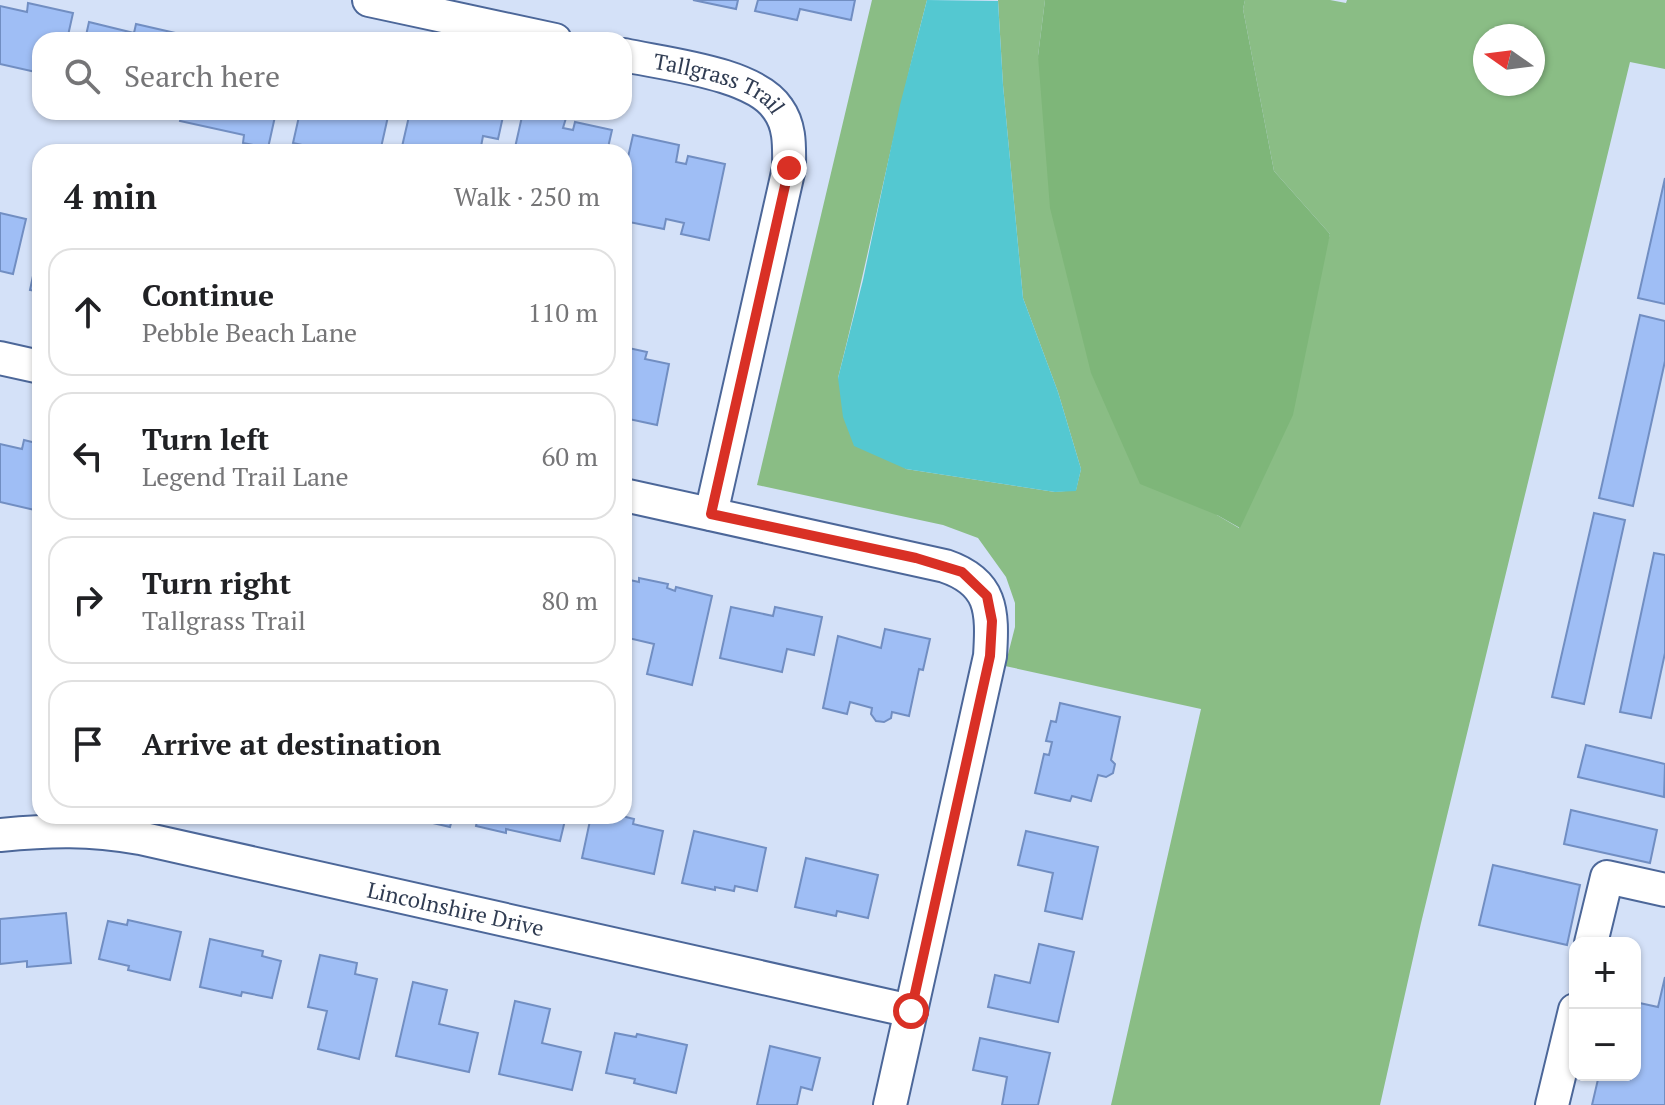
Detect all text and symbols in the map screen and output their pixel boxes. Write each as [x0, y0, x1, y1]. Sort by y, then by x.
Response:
north arrow [1473, 24, 1545, 96]
search box [32, 32, 632, 120]
street label: Tallgrass Trail [652, 46, 792, 119]
icon: search [60, 54, 104, 98]
text: Search here [124, 56, 280, 96]
route end [771, 150, 807, 186]
text: 4 min [64, 174, 157, 219]
text: Walk · 250 m [454, 179, 600, 213]
text: Continue [142, 275, 274, 315]
icon: ahead [66, 290, 110, 334]
text: 110 m [528, 295, 598, 329]
text: Pebble Beach Lane [142, 315, 357, 349]
text: Turn left [142, 419, 269, 459]
icon: left [66, 434, 110, 478]
text: 60 m [542, 439, 598, 473]
text: Legend Trail Lane [142, 459, 349, 493]
text: Turn right [142, 563, 291, 603]
icon: right [66, 578, 110, 622]
text: 80 m [542, 583, 598, 617]
text: Tallgrass Trail [142, 603, 306, 637]
icon: arrive [66, 722, 110, 766]
text: Arrive at destination [142, 724, 441, 764]
street label: Lincolnshire Drive [365, 874, 547, 942]
map controls [1569, 937, 1641, 1081]
button: + [1569, 937, 1641, 1009]
route start [893, 993, 929, 1029]
button: − [1569, 1009, 1641, 1081]

